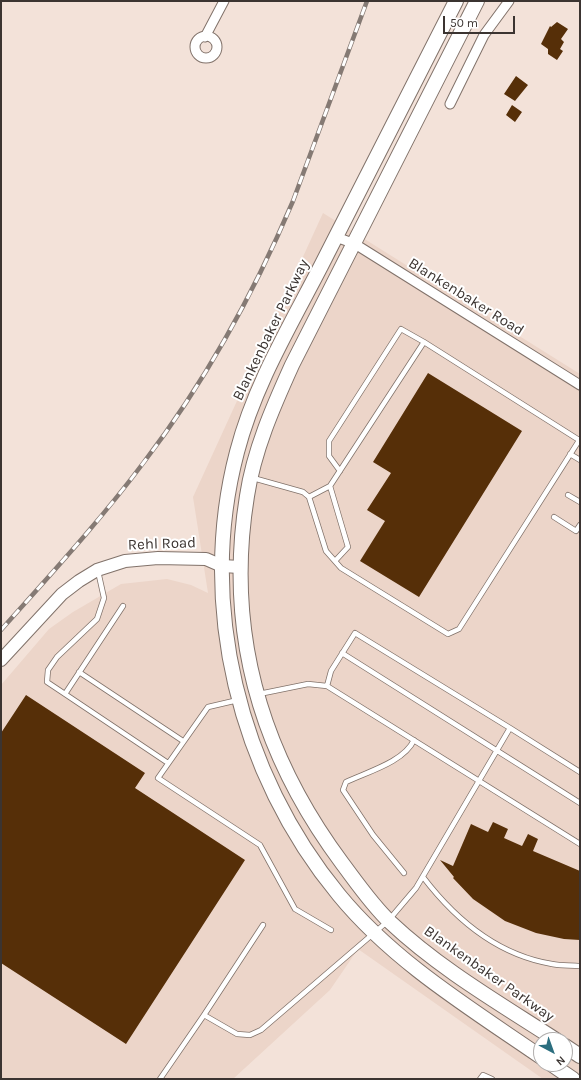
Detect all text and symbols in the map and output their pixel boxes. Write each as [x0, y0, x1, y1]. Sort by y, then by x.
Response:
scale bar [445, 8, 517, 34]
text: 50 m [450, 16, 478, 30]
street label: Blankenbaker Road [405, 254, 527, 340]
street label: Blankenbaker Parkway [229, 256, 313, 404]
street label: Rehl Road [128, 534, 196, 554]
street label: Blankenbaker Parkway [420, 922, 558, 1026]
north arrow [533, 1032, 573, 1072]
text: N [553, 1053, 568, 1068]

